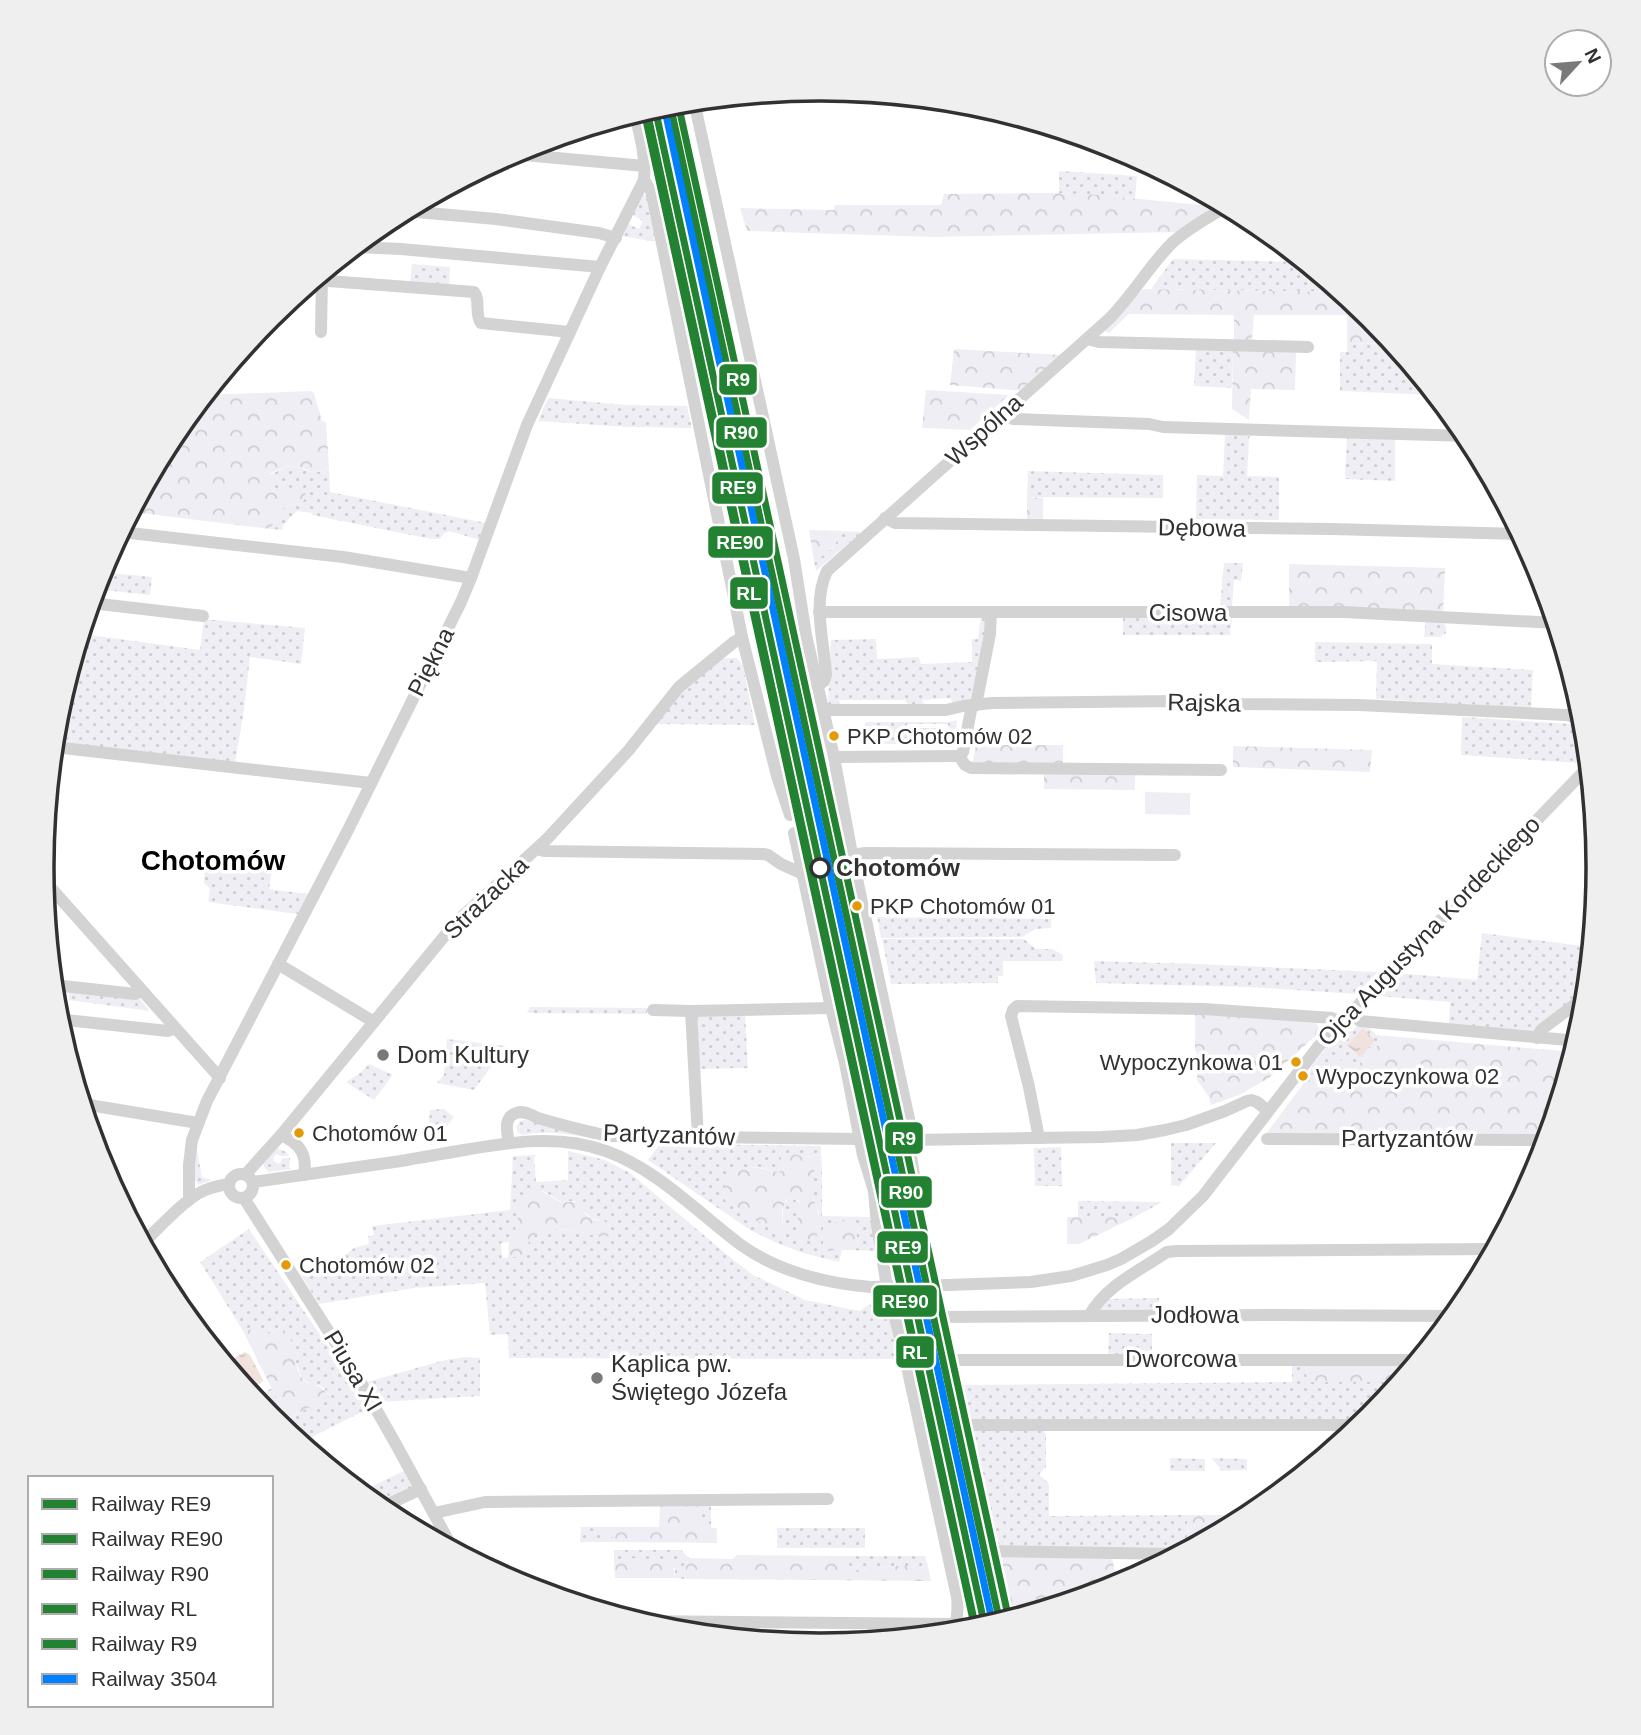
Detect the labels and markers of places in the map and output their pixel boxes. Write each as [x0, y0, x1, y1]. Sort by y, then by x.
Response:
place label: PKP Chotomów 02 [847, 724, 1032, 749]
marker: PKP Chotomów 02 [827, 729, 841, 743]
place label: Chotomów [836, 854, 960, 881]
marker: Chotomów [810, 858, 830, 878]
place label: PKP Chotomów 01 [870, 894, 1055, 919]
marker: PKP Chotomów 01 [850, 899, 864, 913]
place label: Dom Kultury [397, 1041, 529, 1068]
marker: Dom Kultury [375, 1047, 391, 1063]
place label: Wypoczynkowa 01 [1100, 1050, 1283, 1075]
marker: Wypoczynkowa 01 [1289, 1055, 1303, 1069]
place label: Wypoczynkowa 02 [1316, 1064, 1499, 1089]
marker: Wypoczynkowa 02 [1296, 1069, 1310, 1083]
place label: Chotomów 01 [312, 1121, 448, 1146]
marker: Chotomów 01 [292, 1126, 306, 1140]
place label: Chotomów 02 [299, 1253, 435, 1278]
marker: Chotomów 02 [279, 1258, 293, 1272]
place label: Kaplica pw. Świętego Józefa [611, 1350, 788, 1405]
marker: Kaplica pw. Świętego Józefa [589, 1370, 605, 1386]

